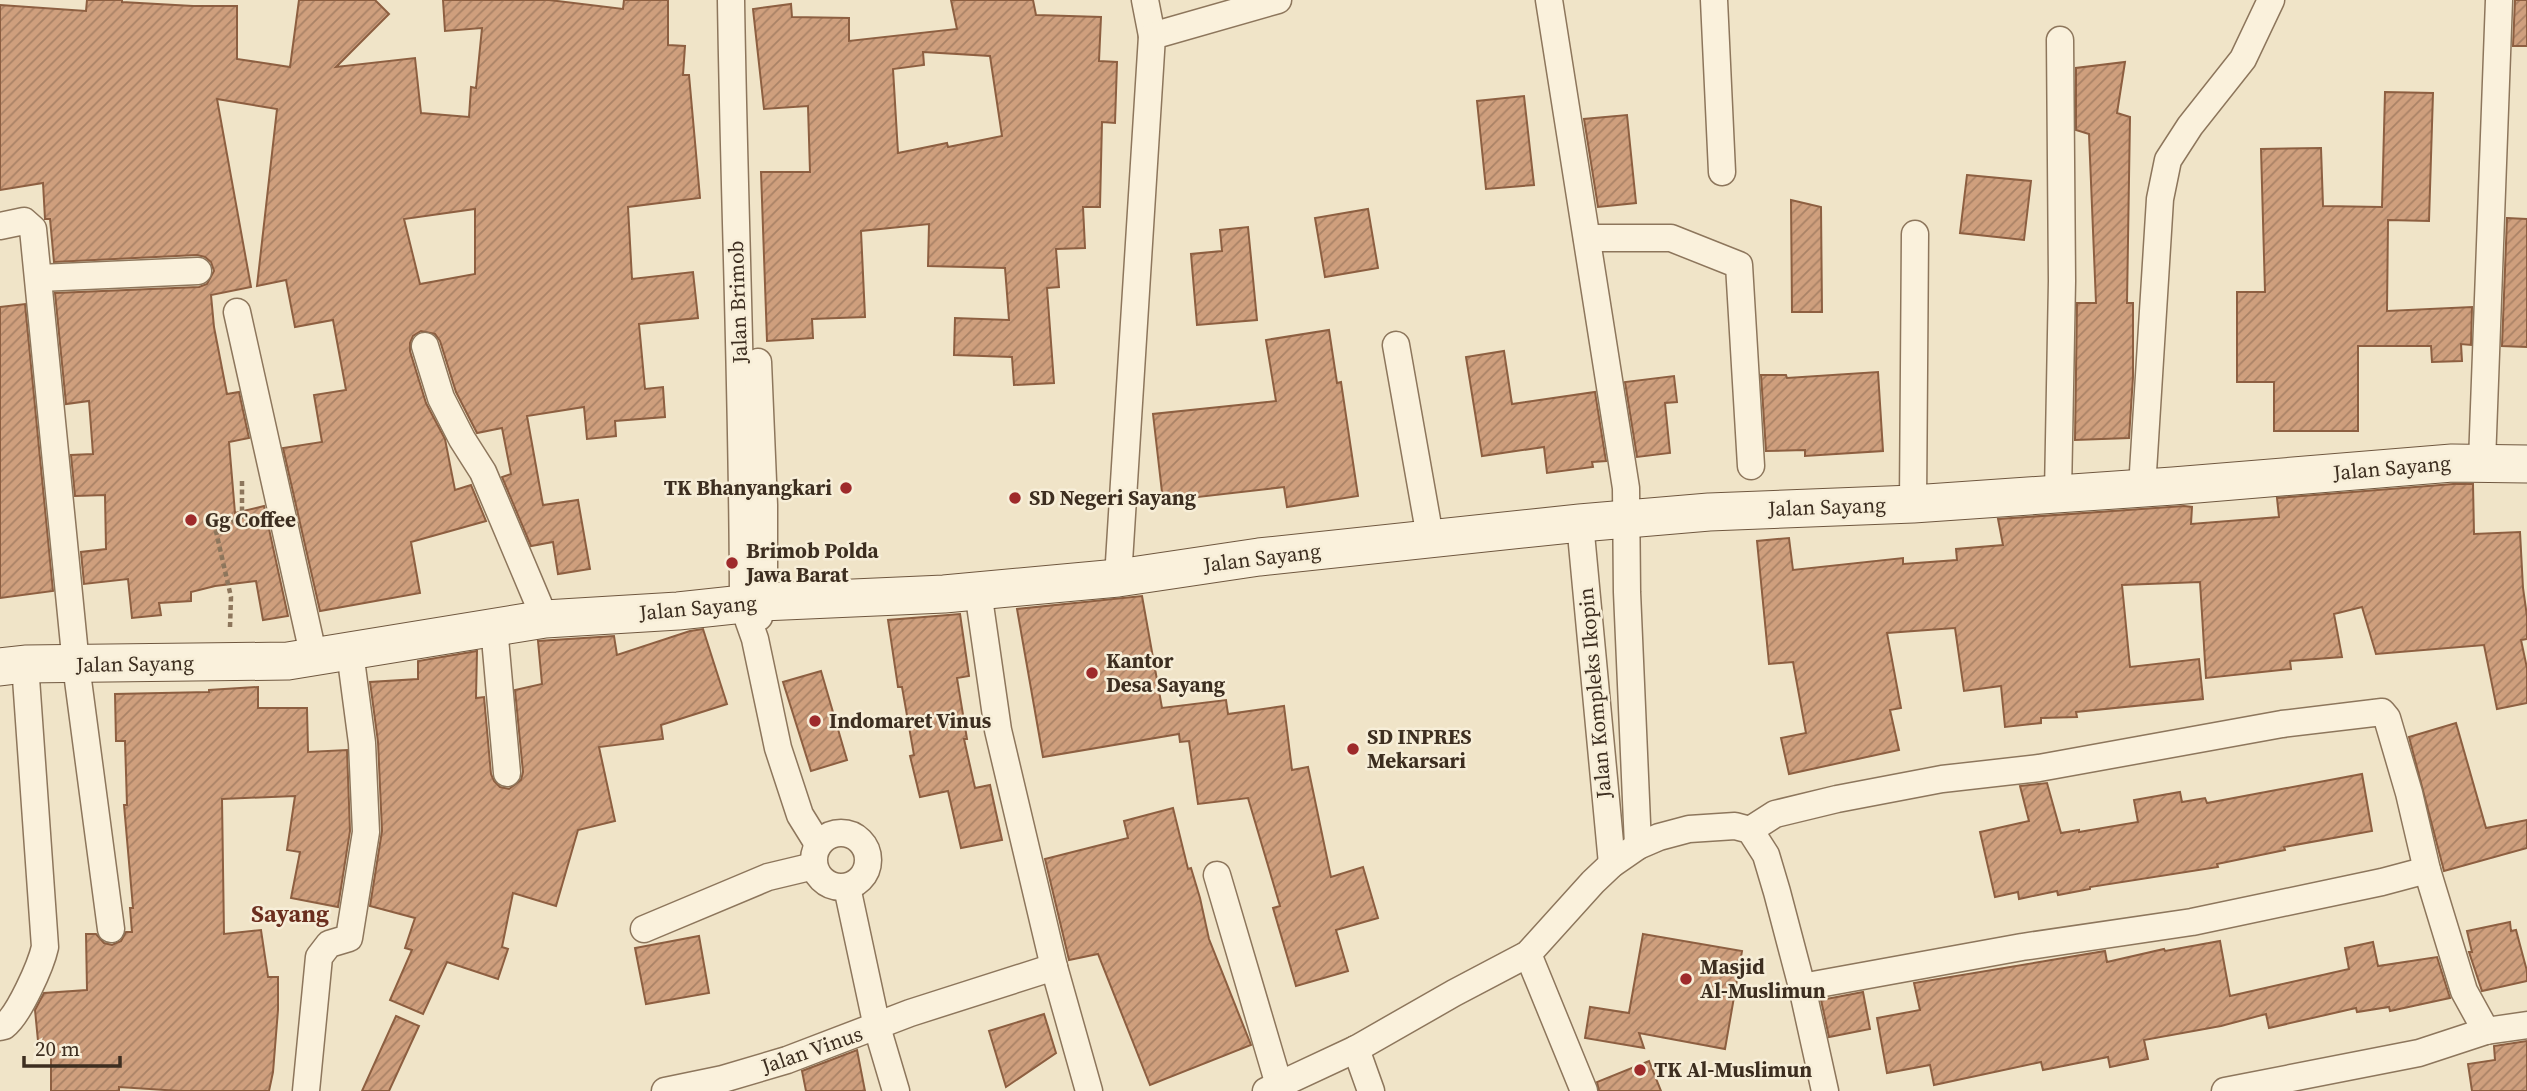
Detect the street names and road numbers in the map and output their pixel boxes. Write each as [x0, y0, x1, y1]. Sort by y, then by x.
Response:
street label: Jalan Brimob [721, 240, 754, 365]
street label: Jalan Sayang [2331, 448, 2452, 487]
street label: Jalan Sayang [1766, 490, 1887, 523]
street label: Jalan Sayang [1201, 536, 1322, 579]
street label: Jalan Kompleks Ikopin [1571, 586, 1618, 801]
street label: Jalan Sayang [637, 588, 758, 627]
street label: Jalan Sayang [75, 648, 194, 679]
street label: Jalan Vinus [756, 1019, 866, 1081]

